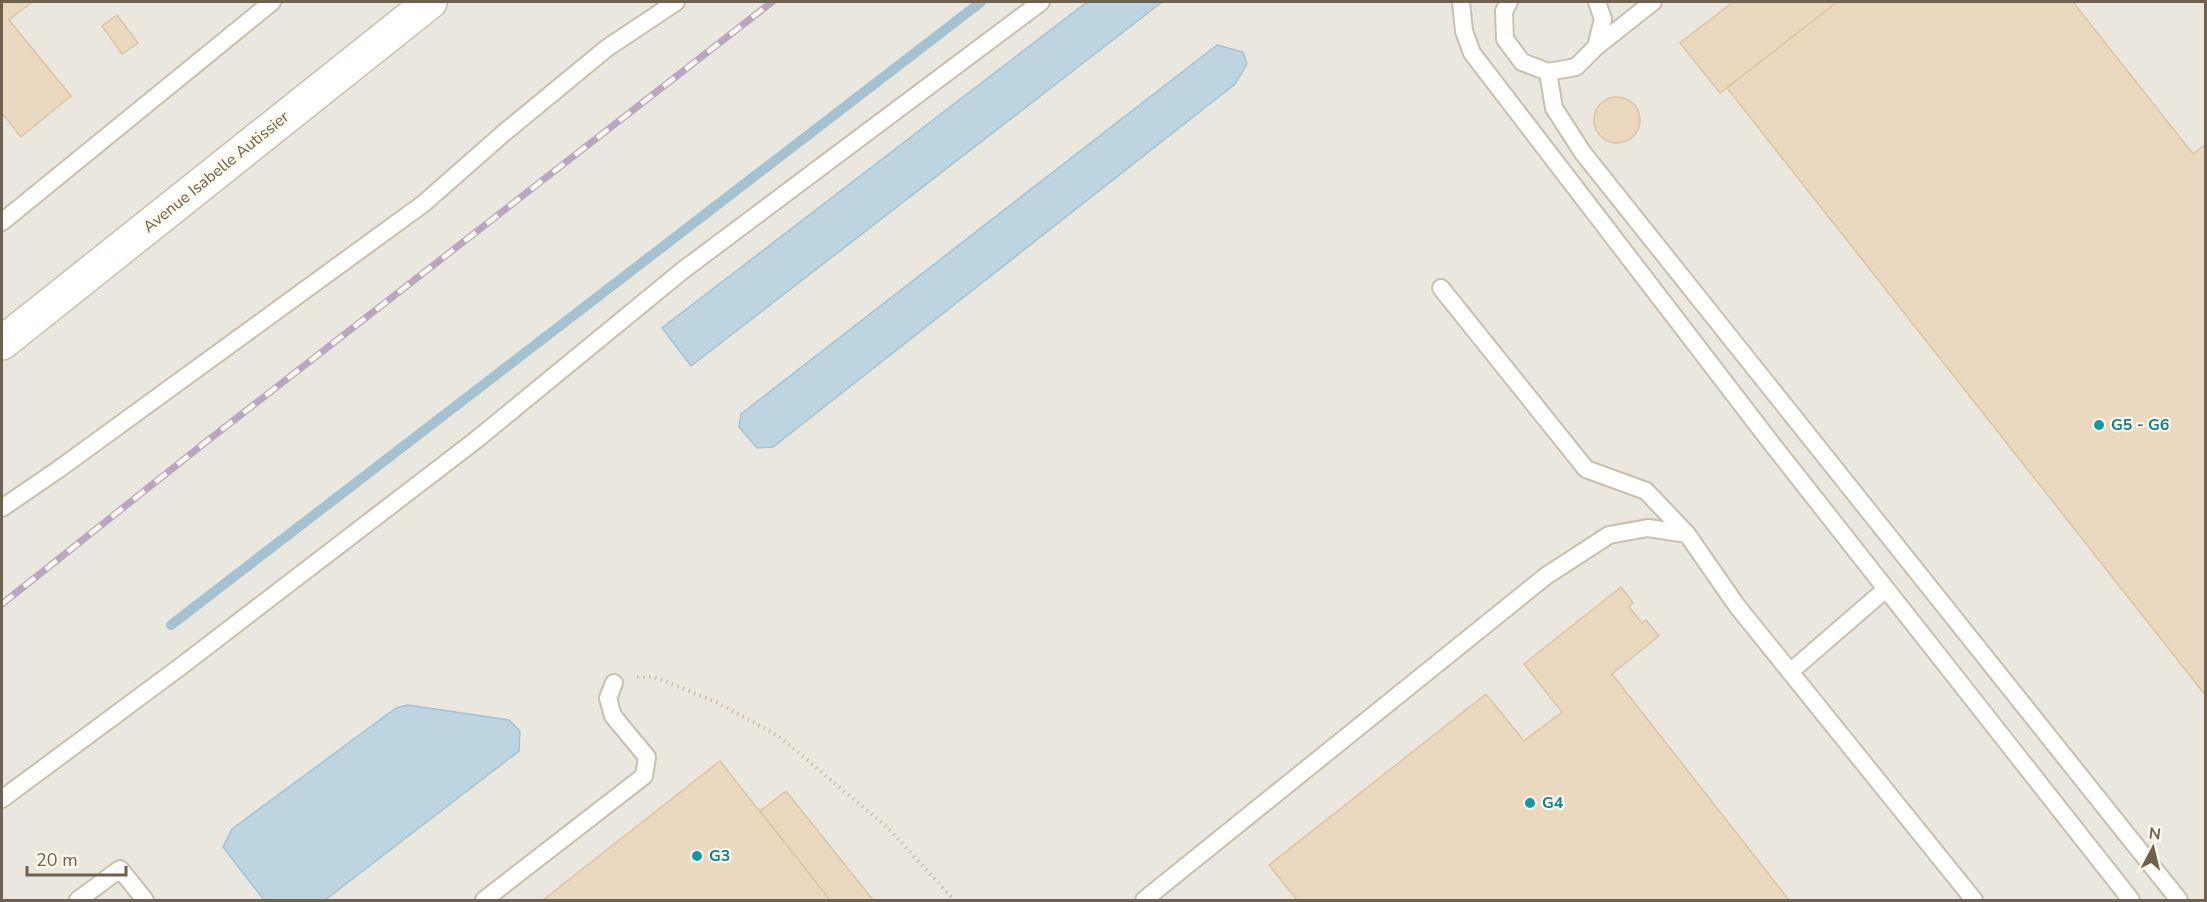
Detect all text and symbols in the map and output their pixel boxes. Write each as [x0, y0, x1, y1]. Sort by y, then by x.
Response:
street label: Avenue Isabelle Autissier [138, 106, 294, 238]
place label: G5 - G6 [2111, 414, 2169, 436]
marker: G5 - G6 [2092, 418, 2106, 432]
place label: G4 [1542, 792, 1564, 814]
marker: G4 [1523, 796, 1537, 810]
north arrow [2123, 818, 2183, 878]
text: N [2147, 822, 2162, 846]
scale bar [27, 839, 126, 877]
place label: G3 [709, 845, 730, 867]
text: 20 m [36, 848, 78, 872]
marker: G3 [690, 849, 704, 863]

